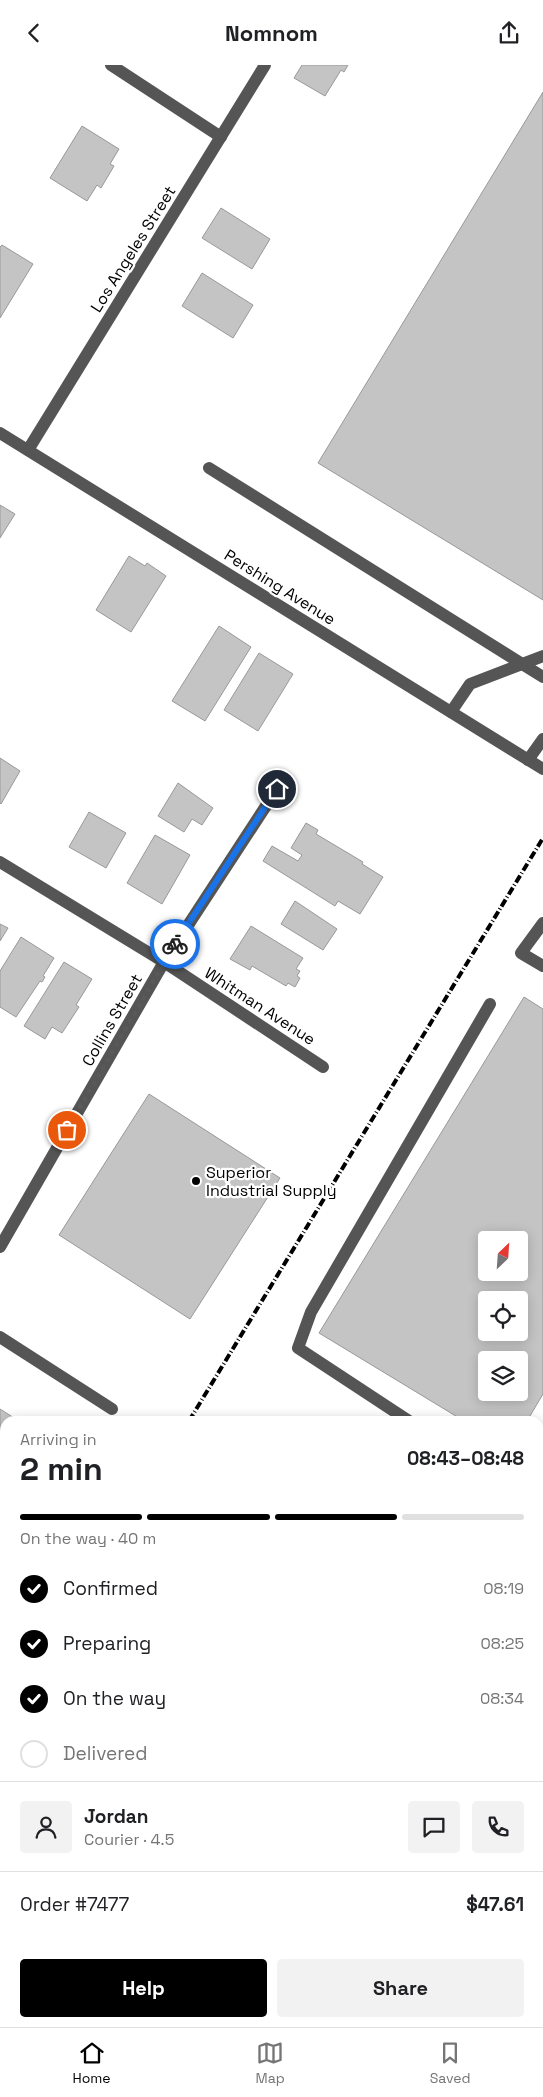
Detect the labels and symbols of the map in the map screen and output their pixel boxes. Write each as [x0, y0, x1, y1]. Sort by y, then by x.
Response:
street label: Los Angeles Street [86, 182, 180, 316]
street label: Pershing Avenue [220, 544, 340, 630]
pin [256, 768, 298, 810]
courier [150, 919, 200, 969]
street label: Whitman Avenue [200, 962, 320, 1050]
street label: Collins Street [77, 970, 147, 1070]
pin [46, 1109, 88, 1151]
place label: Superior Industrial Supply [206, 1162, 337, 1201]
marker: Superior Industrial Supply [190, 1175, 202, 1187]
north arrow [478, 1231, 528, 1281]

